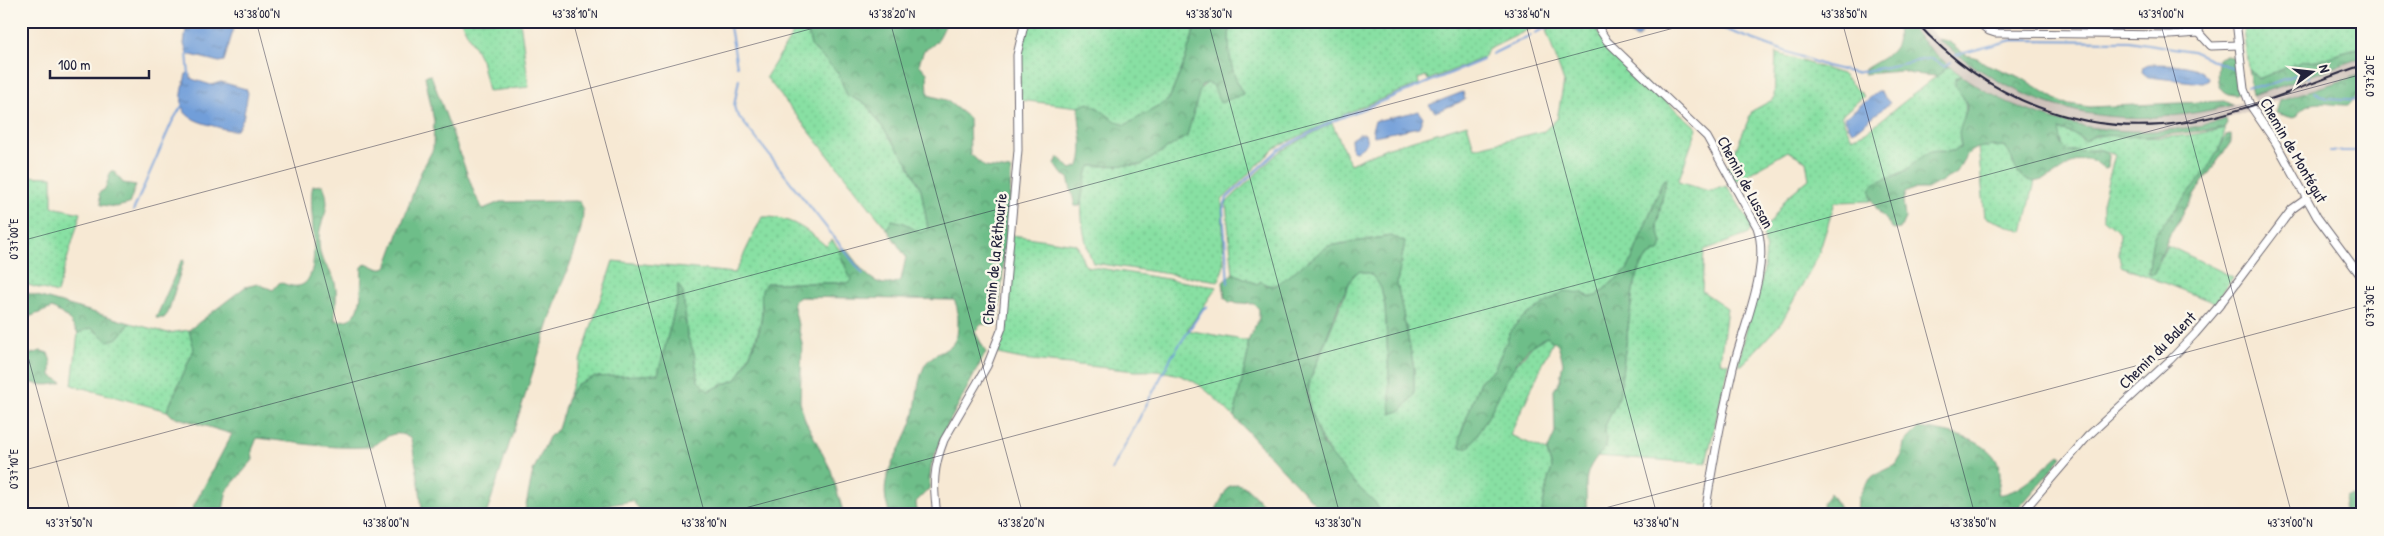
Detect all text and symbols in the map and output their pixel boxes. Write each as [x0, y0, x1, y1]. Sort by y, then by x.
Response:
text: 43°38'00"N [234, 5, 280, 22]
text: 43°38'10"N [553, 5, 597, 22]
text: 43°38'20"N [869, 5, 915, 22]
text: 43°38'30"N [1186, 5, 1232, 22]
text: 43°38'40"N [1504, 5, 1550, 22]
text: 43°38'50"N [1821, 5, 1867, 22]
text: 43°39'00"N [2138, 5, 2184, 22]
scale bar [50, 48, 149, 80]
north arrow [2286, 48, 2336, 98]
text: 100 m [58, 54, 91, 75]
text: 0°37'20"E [2361, 55, 2378, 97]
text: N [2315, 62, 2335, 75]
street label: Chemin de Montégut [2255, 94, 2333, 207]
street label: Chemin de Lussan [1712, 132, 1780, 232]
street label: Chemin de la Réthourie [976, 191, 1012, 326]
text: 0°37'00"E [5, 218, 22, 260]
text: 0°37'30"E [2361, 285, 2378, 327]
street label: Chemin du Balent [2113, 306, 2201, 394]
text: 0°37'10"E [5, 448, 22, 489]
text: 43°37'50"N [46, 514, 92, 531]
text: 43°38'00"N [363, 514, 409, 531]
text: 43°38'10"N [682, 514, 726, 531]
text: 43°38'20"N [998, 514, 1044, 531]
text: 43°38'30"N [1315, 514, 1361, 531]
text: 43°38'40"N [1633, 514, 1679, 531]
text: 43°38'50"N [1950, 514, 1996, 531]
text: 43°39'00"N [2267, 514, 2313, 531]

